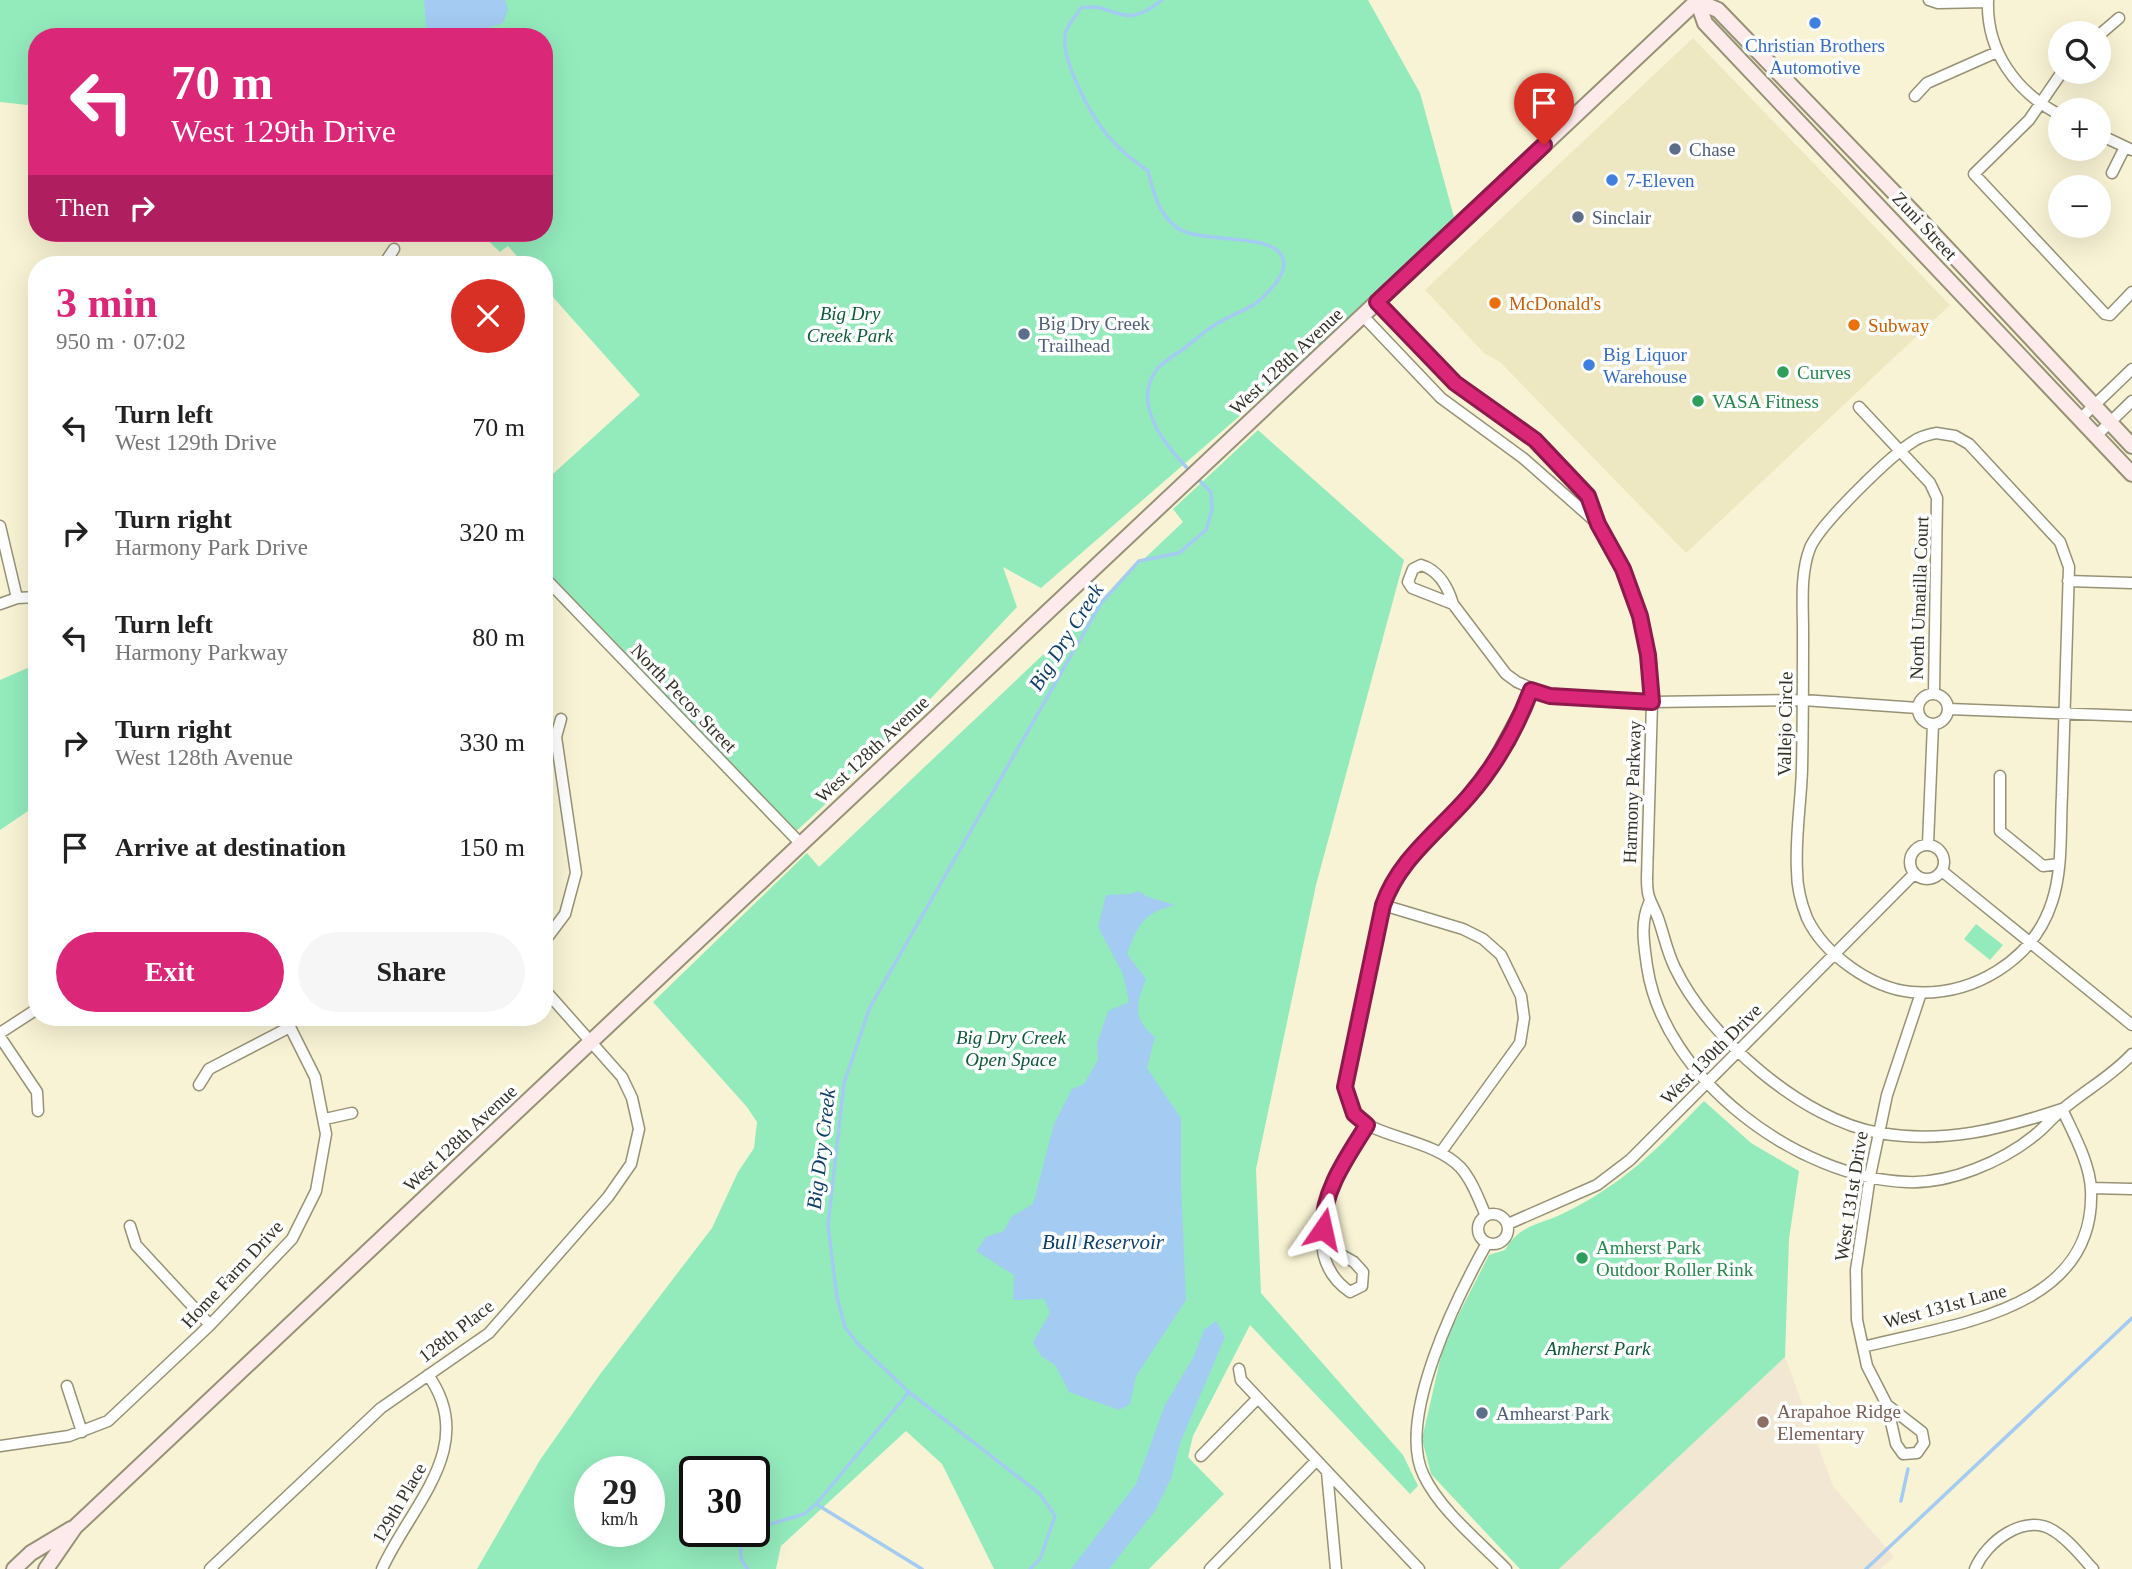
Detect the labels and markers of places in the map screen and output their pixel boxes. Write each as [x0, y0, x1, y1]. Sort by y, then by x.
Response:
marker: Christian Brothers Automotive [1807, 15, 1823, 31]
place label: Christian Brothers Automotive [1745, 35, 1885, 78]
pin [1514, 73, 1574, 145]
place label: Chase [1689, 139, 1735, 160]
marker: Chase [1667, 141, 1683, 157]
place label: 7-Eleven [1626, 170, 1695, 191]
marker: 7-Eleven [1604, 172, 1620, 188]
place label: Sinclair [1592, 207, 1652, 228]
marker: Sinclair [1570, 209, 1586, 225]
place label: McDonald's [1509, 293, 1601, 314]
marker: McDonald's [1487, 295, 1503, 311]
place label: Big Dry Creek Trailhead [1038, 313, 1150, 356]
place label: Subway [1868, 315, 1930, 336]
marker: Subway [1846, 317, 1862, 333]
marker: Big Dry Creek Trailhead [1016, 326, 1032, 342]
place label: Big Liquor Warehouse [1603, 344, 1688, 387]
marker: Big Liquor Warehouse [1581, 357, 1597, 373]
place label: Curves [1797, 362, 1851, 383]
marker: Curves [1775, 364, 1791, 380]
place label: VASA Fitness [1712, 391, 1819, 412]
marker: VASA Fitness [1690, 393, 1706, 409]
place label: Amherst Park Outdoor Roller Rink [1596, 1237, 1754, 1280]
marker: Amherst Park Outdoor Roller Rink [1574, 1250, 1590, 1266]
place label: Arapahoe Ridge Elementary [1777, 1401, 1901, 1444]
place label: Amhearst Park [1496, 1403, 1610, 1424]
marker: Amhearst Park [1474, 1405, 1490, 1421]
marker: Arapahoe Ridge Elementary [1755, 1414, 1771, 1430]

